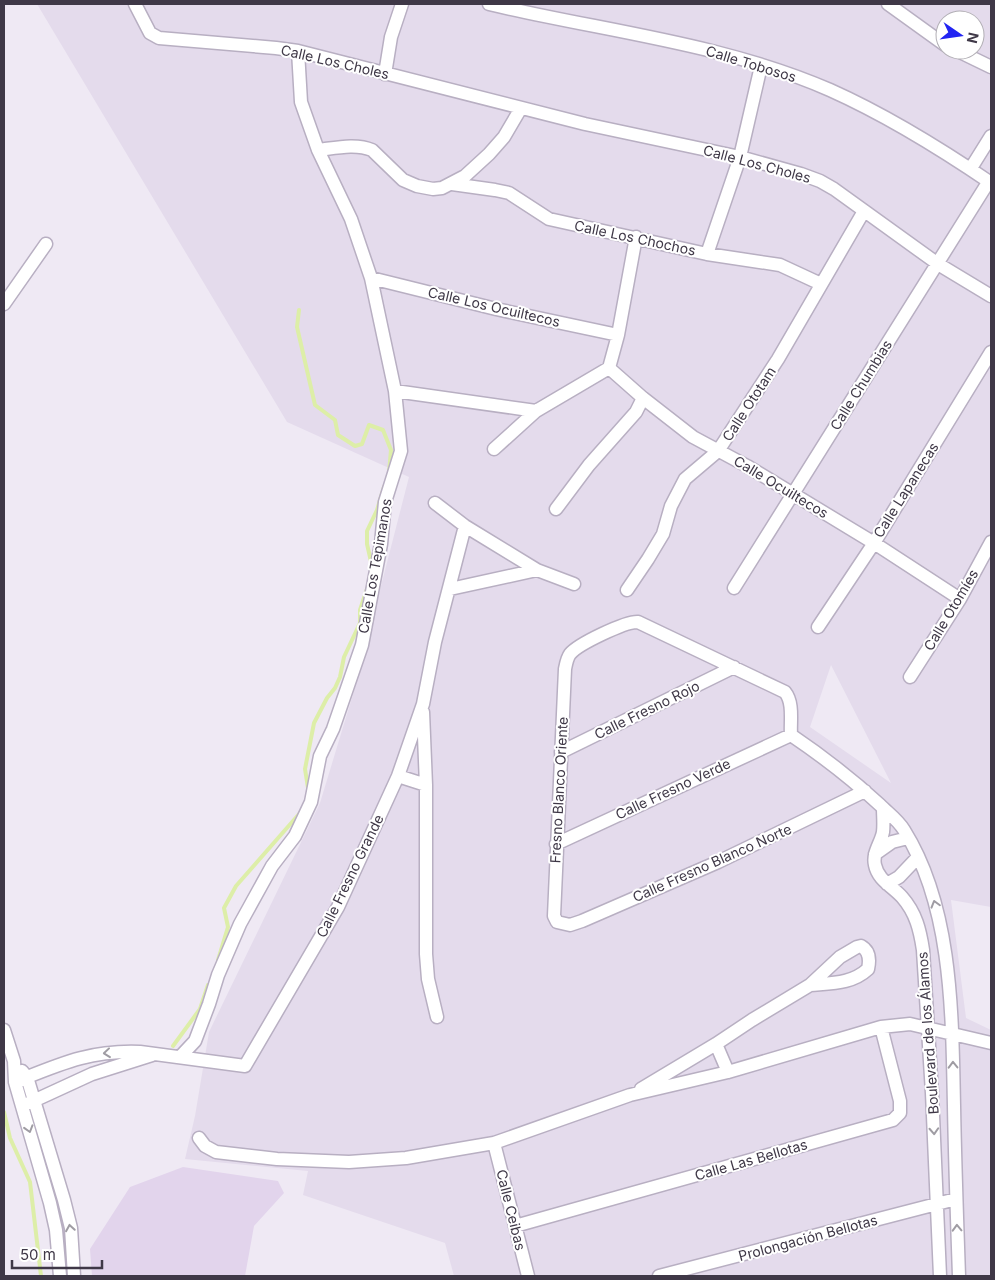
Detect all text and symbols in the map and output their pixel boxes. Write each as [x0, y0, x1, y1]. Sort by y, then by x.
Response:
north arrow [935, 10, 985, 60]
text: N [964, 31, 983, 45]
street label: Calle Los Choles [279, 41, 391, 82]
street label: Calle Tobosos [704, 42, 798, 85]
street label: Calle Los Choles [702, 141, 813, 186]
street label: Calle Los Chochos [573, 216, 697, 259]
street label: Calle Los Ocuiltecos [426, 283, 562, 330]
street label: Calle Chumbias [826, 336, 895, 433]
street label: Calle Ototam [718, 363, 779, 444]
street label: Calle Lapanecas [869, 439, 942, 541]
street label: Calle Ocuiltecos [731, 452, 832, 521]
street label: Calle Los Tepimanos [354, 497, 395, 635]
street label: Calle Otomíes [920, 566, 981, 653]
street label: Calle Fresno Rojo [591, 677, 702, 742]
street label: Fresno Blanco Oriente [546, 716, 571, 864]
street label: Calle Fresno Verde [613, 754, 733, 823]
street label: Calle Fresno Grande [312, 812, 387, 940]
street label: Calle Fresno Blanco Norte [630, 820, 794, 905]
one-way arrow [930, 900, 940, 909]
street label: Boulevard de los Álamos [913, 951, 942, 1115]
one-way arrow [103, 1047, 111, 1058]
one-way arrow [948, 1061, 958, 1068]
one-way arrow [23, 1124, 33, 1133]
one-way arrow [928, 1127, 939, 1135]
street label: Calle Las Bellotas [693, 1135, 809, 1184]
street label: Calle Ceibas [493, 1168, 530, 1252]
street label: Prolongación Bellotas [736, 1211, 879, 1264]
one-way arrow [65, 1223, 76, 1231]
one-way arrow [952, 1223, 963, 1231]
scale bar [12, 1238, 102, 1270]
text: 50 m [20, 1245, 56, 1264]

